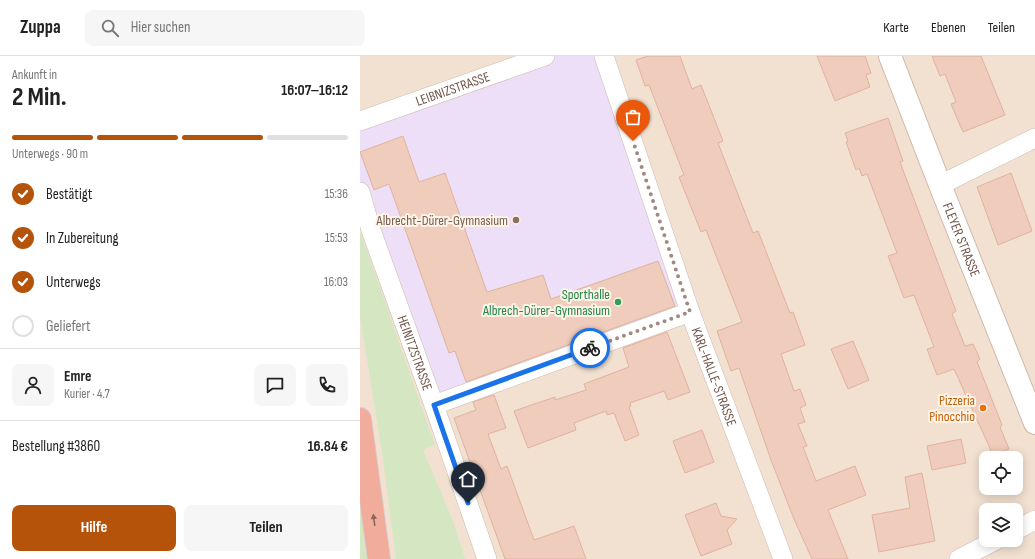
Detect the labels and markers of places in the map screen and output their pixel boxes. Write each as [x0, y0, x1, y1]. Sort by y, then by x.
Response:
pin [616, 100, 650, 141]
place label: Albrecht-Dürer-Gymnasium [376, 212, 508, 229]
marker: Albrecht-Dürer-Gymnasium [511, 215, 521, 225]
place label: Sporthalle Albrech-Dürer-Gymnasium [482, 286, 610, 319]
marker: Sporthalle Albrech-Dürer-Gymnasium [613, 297, 623, 307]
place label: Pizzeria Pinocchio [929, 392, 975, 425]
marker: Pizzeria Pinocchio [978, 403, 988, 413]
pin [451, 462, 485, 503]

